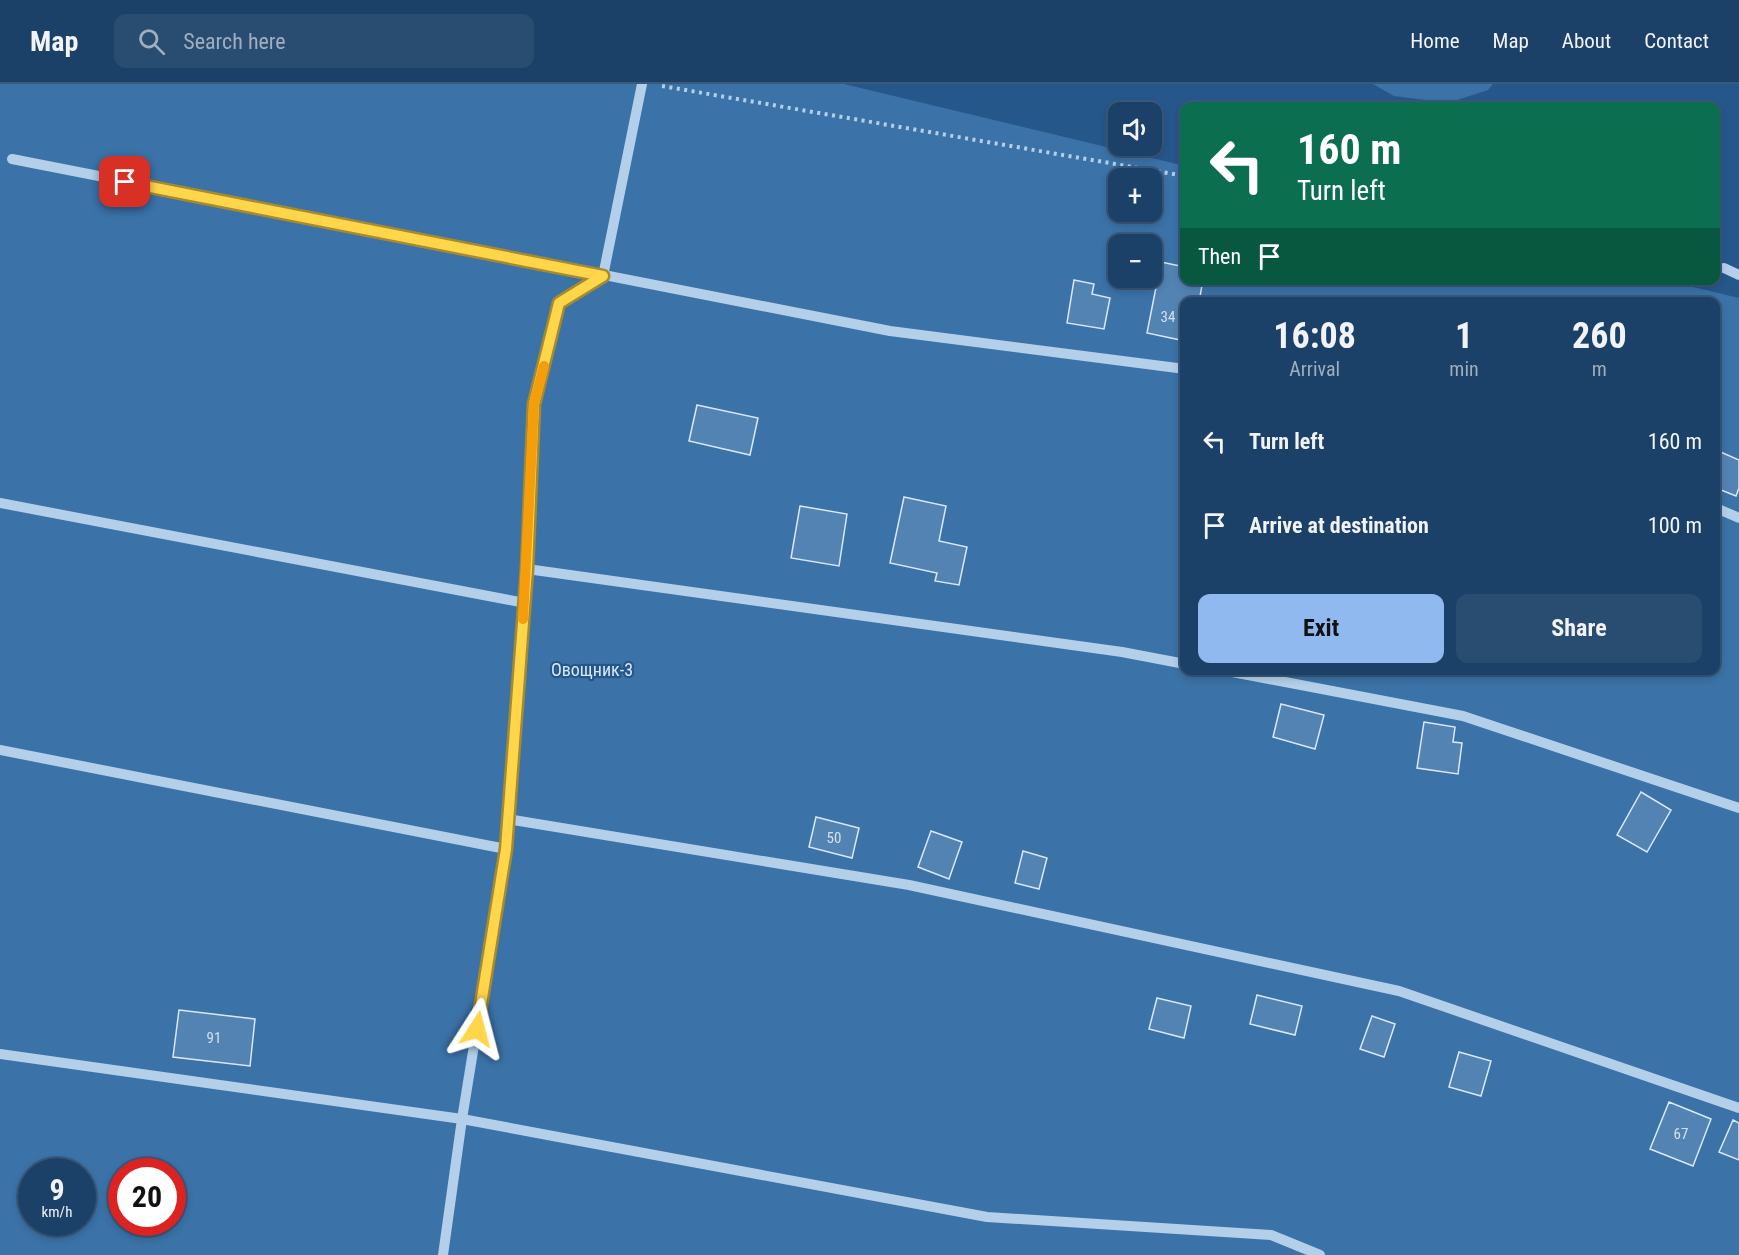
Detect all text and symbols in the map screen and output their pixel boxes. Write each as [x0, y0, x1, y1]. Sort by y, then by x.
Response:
search box [114, 14, 534, 68]
text: Map [30, 25, 78, 58]
icon: search [135, 25, 168, 58]
text: Search here [183, 29, 286, 54]
text: Home [1410, 29, 1460, 53]
text: Map [1493, 29, 1529, 53]
text: About [1562, 29, 1611, 53]
text: Contact [1644, 29, 1709, 53]
map controls [1108, 102, 1162, 288]
button: sound [1108, 102, 1162, 156]
text: 160 m [1297, 125, 1402, 174]
icon: left [1198, 126, 1276, 204]
pin [99, 156, 150, 207]
icon: arrive [108, 165, 141, 198]
button: + [1108, 168, 1162, 222]
text: Turn left [1297, 175, 1386, 207]
button: − [1108, 234, 1162, 288]
icon: arrive [1253, 240, 1286, 273]
text: Then [1198, 244, 1241, 269]
house number: 34 [1161, 308, 1175, 326]
text: 16:08 [1273, 315, 1356, 357]
text: 1 [1455, 315, 1473, 357]
text: 260 [1572, 315, 1627, 357]
text: Arrival [1289, 357, 1340, 381]
text: min [1449, 357, 1479, 381]
text: m [1592, 357, 1607, 381]
icon: left [1198, 425, 1231, 458]
text: Turn left [1249, 429, 1324, 454]
text: 160 m [1648, 429, 1702, 454]
icon: arrive [1198, 509, 1231, 542]
text: Arrive at destination [1249, 513, 1429, 538]
text: 100 m [1648, 513, 1702, 538]
button: Exit [1198, 594, 1444, 663]
button: Share [1456, 594, 1702, 663]
park label: Овощник-3 [551, 659, 633, 680]
house number: 50 [827, 829, 841, 847]
position arrow [445, 997, 509, 1061]
house number: 91 [207, 1029, 221, 1047]
house number: 67 [1674, 1125, 1688, 1143]
speed limit sign: 20 [108, 1158, 186, 1236]
text: 9 [49, 1172, 65, 1207]
text: km/h [42, 1203, 72, 1221]

